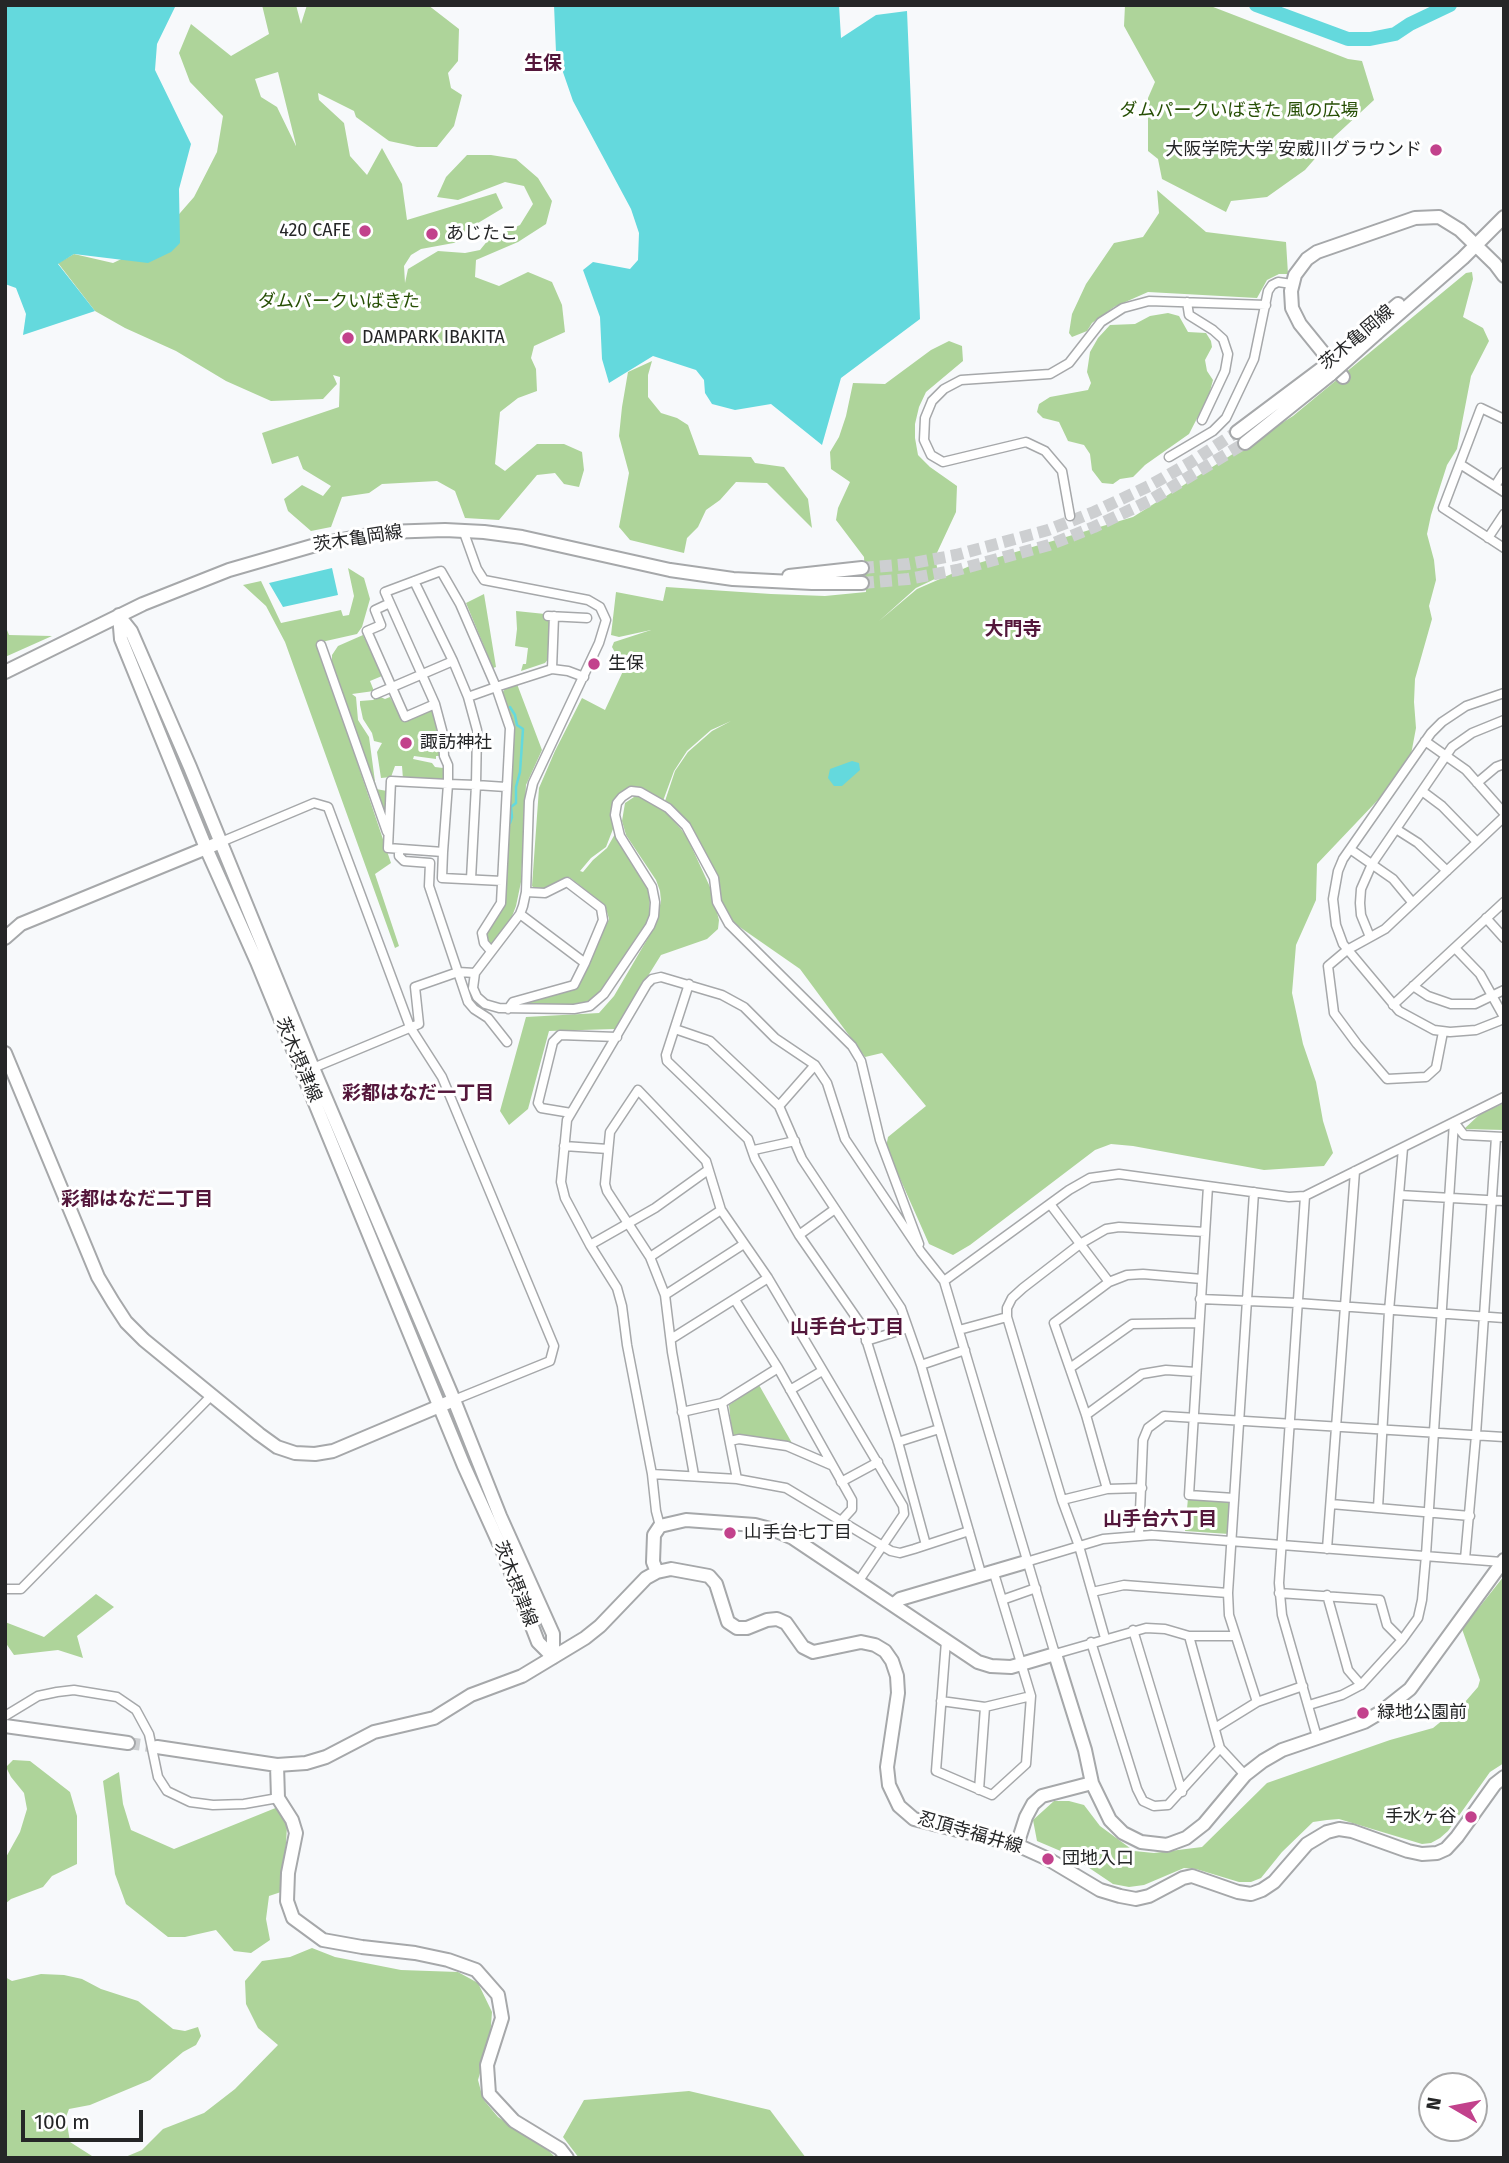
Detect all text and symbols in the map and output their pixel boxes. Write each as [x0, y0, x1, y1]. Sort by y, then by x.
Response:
district label: 生保 [524, 53, 562, 75]
park label: ダムパークいばきた 風の広場 [1120, 100, 1358, 122]
place label: 大阪学院大学 安威川グラウンド [1165, 139, 1422, 161]
marker: 大阪学院大学 安威川グラウンド [1428, 142, 1444, 158]
place label: 420 CAFE [279, 220, 351, 242]
marker: 420 CAFE [357, 223, 373, 239]
place label: あじたこ [446, 223, 518, 245]
marker: あじたこ [424, 226, 440, 242]
park label: ダムパークいばきた [258, 291, 420, 313]
street label: 茨木亀岡線 [1316, 301, 1398, 375]
place label: DAMPARK IBAKITA [362, 327, 505, 349]
marker: DAMPARK IBAKITA [340, 330, 356, 346]
street label: 茨木亀岡線 [312, 521, 404, 557]
district label: 大門寺 [985, 619, 1041, 641]
place label: 生保 [608, 653, 644, 675]
marker: 生保 [586, 656, 602, 672]
place label: 諏訪神社 [420, 732, 492, 754]
marker: 諏訪神社 [398, 735, 414, 751]
street label: 茨木摂津線 [270, 1014, 326, 1106]
district label: 彩都はなだ一丁目 [342, 1083, 494, 1105]
district label: 彩都はなだ二丁目 [61, 1189, 213, 1211]
district label: 山手台七丁目 [790, 1317, 904, 1339]
district label: 山手台六丁目 [1103, 1509, 1217, 1531]
place label: 山手台七丁目 [744, 1522, 852, 1544]
marker: 山手台七丁目 [722, 1525, 738, 1541]
street label: 茨木摂津線 [489, 1538, 541, 1630]
place label: 緑地公園前 [1377, 1702, 1467, 1724]
marker: 緑地公園前 [1355, 1705, 1371, 1721]
place label: 手水ヶ谷 [1385, 1806, 1457, 1828]
street label: 忍頂寺福井線 [915, 1808, 1025, 1858]
marker: 手水ヶ谷 [1463, 1809, 1479, 1825]
place label: 団地入口 [1062, 1848, 1134, 1870]
marker: 団地入口 [1040, 1851, 1056, 1867]
north arrow [1418, 2072, 1488, 2142]
text: N [1421, 2095, 1446, 2112]
scale bar [24, 2096, 147, 2140]
text: 100 m [34, 2109, 90, 2135]

